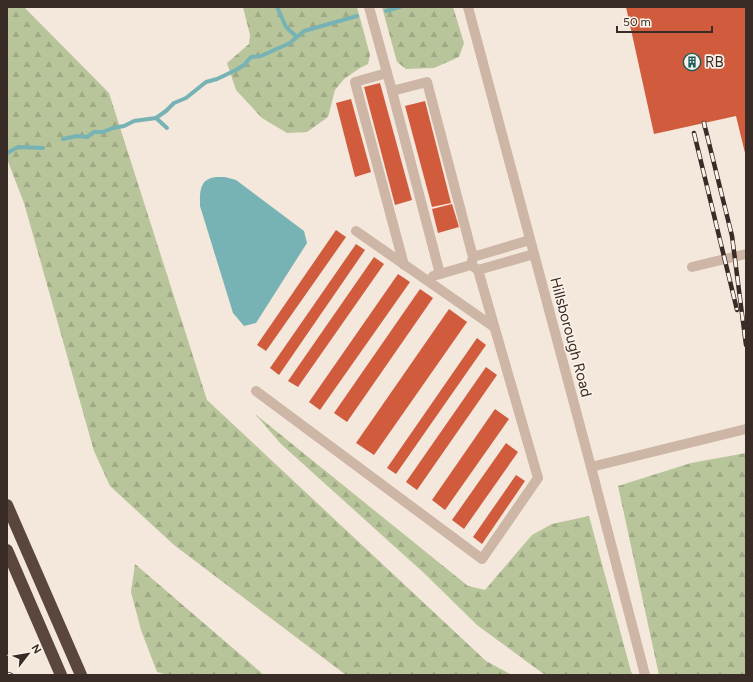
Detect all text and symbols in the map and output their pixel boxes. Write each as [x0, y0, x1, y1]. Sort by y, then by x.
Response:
scale bar [617, 8, 712, 34]
text: 50 m [623, 15, 651, 29]
building icon: RB [682, 52, 702, 72]
place label: RB [705, 53, 724, 71]
street label: Hillsborough Road [546, 275, 596, 399]
north arrow [8, 634, 48, 674]
text: N [28, 642, 44, 656]

